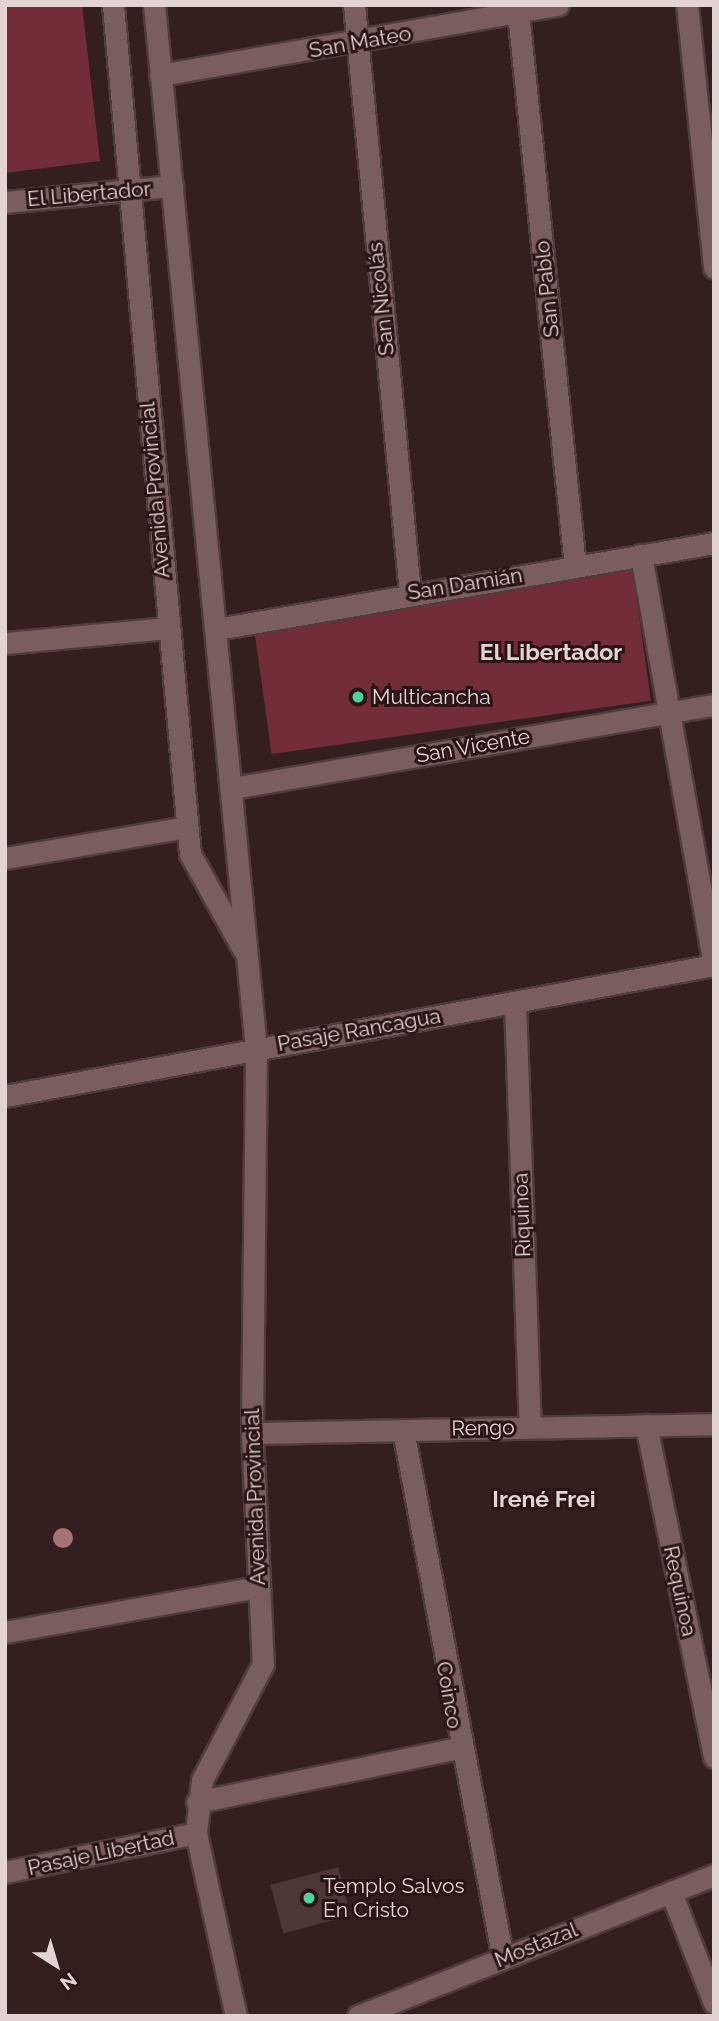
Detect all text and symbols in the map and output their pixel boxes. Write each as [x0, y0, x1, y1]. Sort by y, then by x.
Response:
street label: San Mateo [307, 21, 413, 63]
street label: El Libertador [26, 176, 152, 212]
street label: San Pablo [529, 239, 565, 339]
street label: San Nicolás [363, 241, 399, 357]
street label: Avenida Provincial [135, 401, 175, 579]
street label: San Damián [406, 563, 524, 605]
district label: El Libertador [480, 638, 622, 666]
place label: Multicancha [372, 684, 491, 710]
marker: Multicancha [350, 689, 366, 705]
street label: San Vicente [414, 724, 532, 768]
street label: Pasaje Rancagua [275, 1003, 443, 1057]
street label: Riquinoa [508, 1172, 536, 1258]
street label: Avenida Provincial [239, 1408, 271, 1586]
street label: Rengo [451, 1415, 515, 1441]
district label: Irené Frei [492, 1485, 596, 1513]
street label: Requinoa [658, 1543, 702, 1639]
street label: Coinco [431, 1660, 467, 1730]
street label: Pasaje Libertad [25, 1825, 177, 1881]
place label: Templo Salvos En Cristo [323, 1873, 465, 1923]
marker: Templo Salvos En Cristo [301, 1890, 317, 1906]
street label: Mostazal [491, 1917, 581, 1973]
north arrow [21, 1930, 91, 2000]
text: N [56, 1969, 81, 1995]

